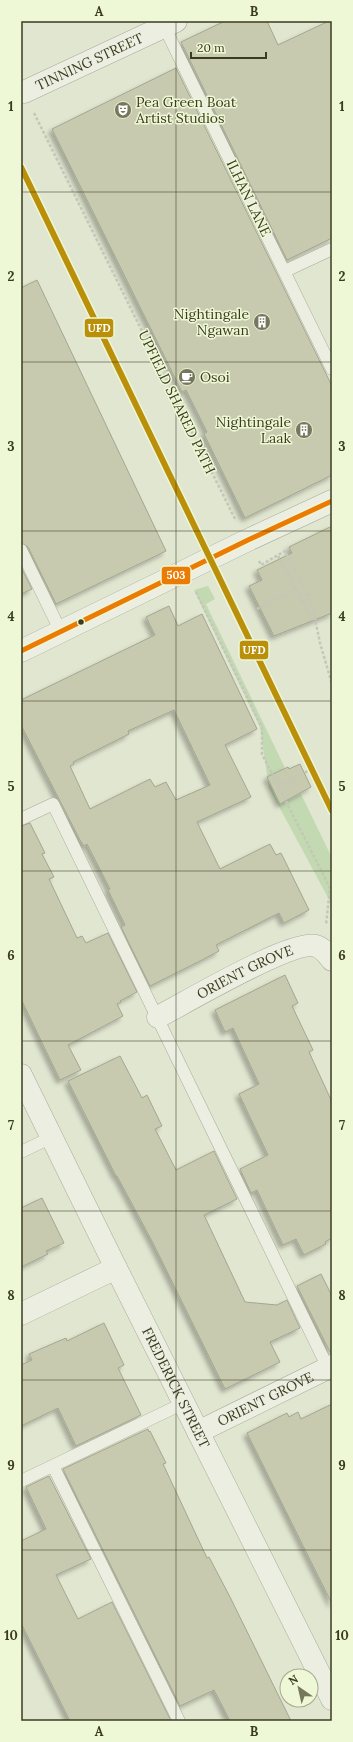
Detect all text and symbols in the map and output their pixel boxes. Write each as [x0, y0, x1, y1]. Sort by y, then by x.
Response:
text: A [95, 3, 104, 20]
text: B [250, 3, 259, 20]
street label: TINNING STREET [33, 29, 146, 94]
scale bar [191, 34, 266, 60]
text: 20 m [197, 40, 225, 55]
place label: Pea Green Boat Artist Studios [135, 93, 237, 127]
text: 1 [8, 98, 14, 115]
text: 1 [339, 98, 345, 115]
theatre icon: Pea Green Boat Artist Studios [113, 100, 133, 120]
street label: ILHAN LANE [223, 157, 275, 240]
text: 2 [8, 268, 15, 285]
text: 2 [339, 268, 346, 285]
place label: Nightingale Ngawan [174, 305, 249, 339]
building icon: Nightingale Ngawan [252, 312, 272, 332]
line badge: UFD [84, 318, 114, 338]
text: UFD [88, 321, 111, 335]
street label: UPFIELD SHARED PATH [134, 327, 220, 477]
cafe icon: Osoi [177, 367, 197, 387]
place label: Osoi [200, 368, 230, 386]
place label: Nightingale Laak [216, 413, 291, 447]
building icon: Nightingale Laak [294, 420, 314, 440]
text: 3 [7, 438, 15, 455]
text: 3 [338, 438, 346, 455]
line badge: 503 [161, 566, 191, 585]
text: 503 [166, 568, 186, 582]
text: 4 [7, 608, 15, 625]
text: 4 [338, 608, 346, 625]
unlabelled marker [76, 617, 86, 627]
line badge: UFD [239, 640, 269, 660]
text: UFD [243, 643, 266, 657]
text: 5 [7, 778, 15, 795]
text: 5 [338, 778, 346, 795]
street label: ORIENT GROVE [194, 941, 296, 1003]
text: 6 [7, 947, 15, 964]
text: 6 [338, 947, 346, 964]
text: 7 [8, 1117, 14, 1134]
text: 7 [339, 1117, 345, 1134]
text: 8 [7, 1287, 15, 1304]
text: 8 [338, 1287, 346, 1304]
street label: FREDERICK STREET [138, 1324, 214, 1451]
street label: ORIENT GROVE [214, 1368, 317, 1430]
text: 9 [7, 1457, 15, 1474]
text: 9 [338, 1457, 346, 1474]
text: 10 [4, 1627, 18, 1644]
text: 10 [335, 1627, 349, 1644]
north arrow [279, 1668, 319, 1708]
text: N [286, 1671, 301, 1688]
text: A [95, 1723, 104, 1740]
text: B [250, 1723, 259, 1740]

